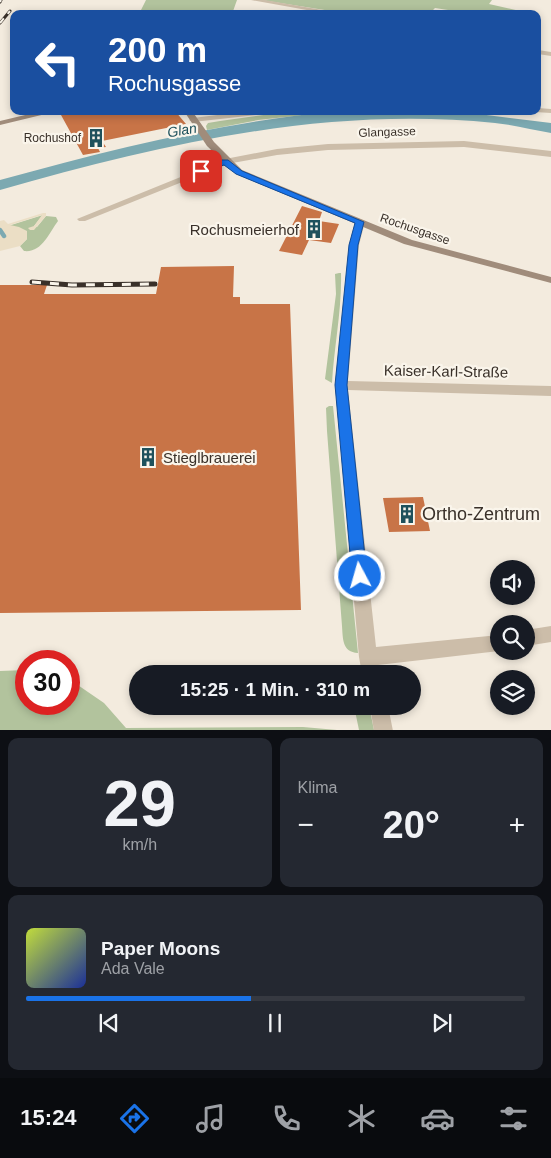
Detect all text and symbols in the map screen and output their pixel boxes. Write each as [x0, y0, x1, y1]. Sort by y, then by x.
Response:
icon: left [25, 30, 90, 95]
text: 200 m [108, 30, 207, 69]
text: Rochusgasse [108, 71, 241, 96]
water label: Glan [166, 120, 198, 140]
street label: Glangasse [358, 124, 416, 140]
building icon: Rochushof [85, 127, 107, 149]
place label: Rochushof [24, 131, 82, 145]
pin [180, 150, 222, 192]
icon: arrive [187, 157, 215, 185]
street label: Rochusgasse [378, 211, 452, 248]
building icon: Rochusmeierhof [303, 218, 325, 240]
place label: Rochusmeierhof [190, 221, 300, 238]
street label: Kaiser-Karl-Straße [384, 361, 508, 381]
building icon: Stieglbrauerei [137, 446, 159, 468]
place label: Stieglbrauerei [163, 449, 256, 466]
building icon: Ortho-Zentrum [396, 503, 418, 525]
place label: Ortho-Zentrum [422, 504, 540, 524]
position arrow [333, 549, 385, 601]
map controls [490, 560, 535, 715]
button: sound [490, 560, 535, 605]
button: search [490, 615, 535, 660]
speed limit sign: 30 [15, 650, 80, 715]
button: layers [490, 670, 535, 715]
text: 15:25 · 1 Min. · 310 m [180, 679, 370, 700]
text: 29 [104, 767, 176, 840]
text: Klima [298, 779, 338, 796]
text: 20° [383, 804, 440, 846]
text: − [298, 809, 314, 840]
text: + [509, 809, 525, 840]
text: km/h [122, 836, 157, 853]
text: Paper Moons [101, 938, 220, 959]
text: Ada Vale [101, 960, 165, 977]
icon: previous [95, 1009, 123, 1037]
icon: pause [261, 1009, 289, 1037]
icon: next [428, 1009, 456, 1037]
icon: directions [117, 1101, 152, 1136]
icon: music [193, 1101, 228, 1136]
icon: phone [269, 1101, 304, 1136]
icon: climate [344, 1101, 379, 1136]
icon: car [420, 1101, 455, 1136]
icon: filters [496, 1101, 531, 1136]
text: 15:24 [20, 1105, 77, 1130]

